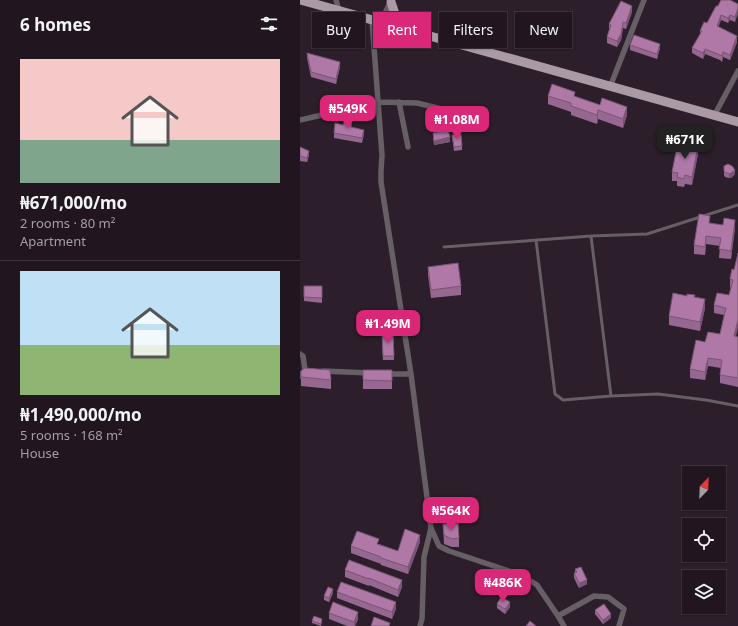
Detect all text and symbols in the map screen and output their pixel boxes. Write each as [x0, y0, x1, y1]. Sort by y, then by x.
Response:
chip: Buy [312, 12, 365, 48]
chip: Rent [373, 12, 431, 48]
chip: Filters [439, 12, 507, 48]
chip: New [515, 12, 572, 48]
text: 6 homes [20, 13, 91, 36]
icon: filters [258, 13, 280, 35]
icon: home [114, 85, 186, 157]
pin: ₦549K [320, 95, 376, 129]
text: ₦549K [329, 99, 367, 117]
pin: ₦1.08M [424, 106, 490, 140]
text: ₦1.08M [434, 110, 480, 128]
pin: ₦671K [657, 126, 713, 160]
text: ₦671K [666, 130, 704, 148]
text: ₦671,000/mo [20, 191, 127, 214]
text: 2 rooms · 80 m² [20, 214, 115, 232]
text: Apartment [20, 232, 86, 250]
icon: home [114, 297, 186, 369]
pin: ₦1.49M [355, 310, 421, 344]
text: ₦1.49M [365, 314, 411, 332]
text: ₦1,490,000/mo [20, 403, 142, 426]
text: 5 rooms · 168 m² [20, 426, 123, 444]
text: House [20, 444, 59, 462]
north arrow [682, 466, 726, 510]
map controls [682, 466, 726, 614]
pin: ₦564K [423, 497, 479, 531]
text: ₦564K [432, 501, 470, 519]
button: locate [682, 518, 726, 562]
pin: ₦486K [475, 569, 531, 603]
button: layers [682, 570, 726, 614]
text: ₦486K [484, 573, 522, 591]

